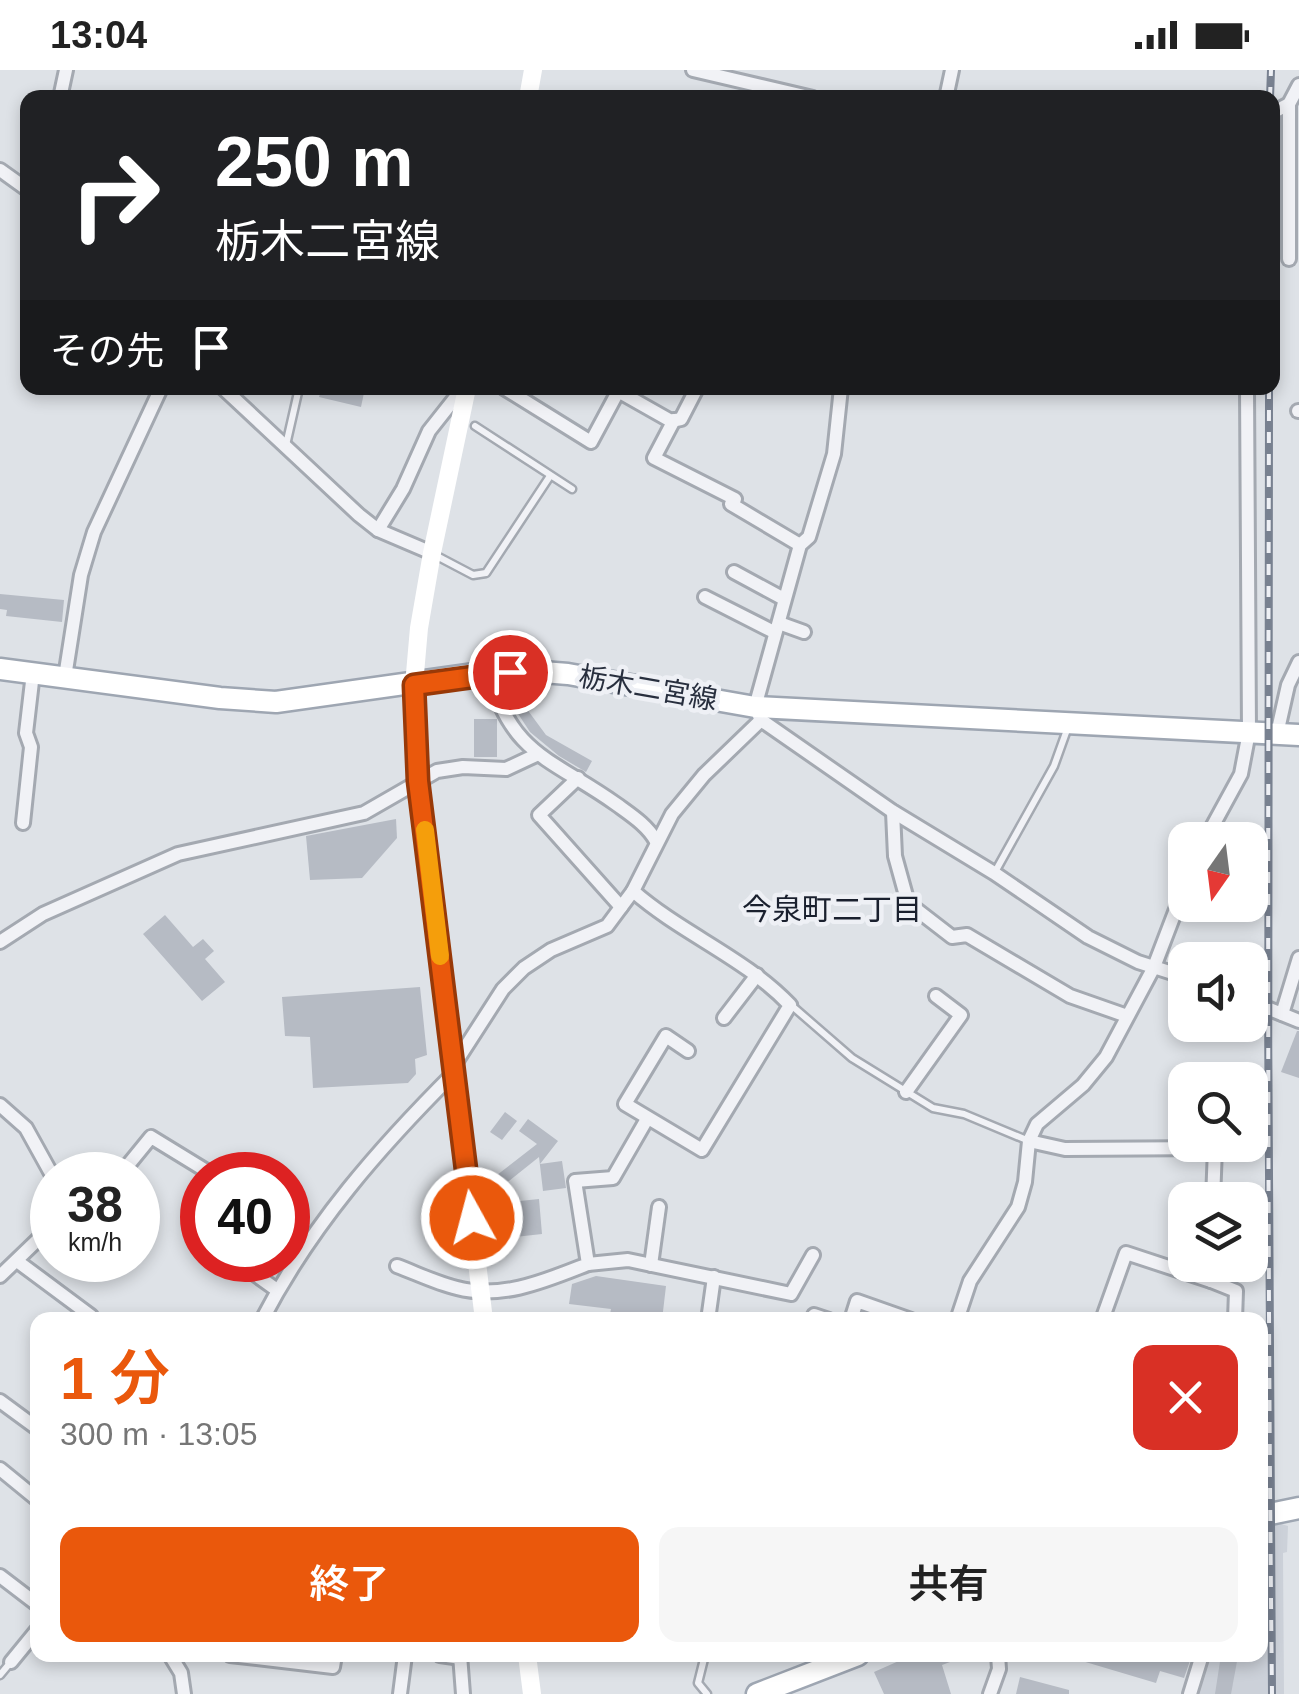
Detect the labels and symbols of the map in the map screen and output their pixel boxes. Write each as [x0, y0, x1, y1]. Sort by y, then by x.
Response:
pin [468, 630, 553, 715]
street label: 栃木二宮線 [576, 661, 720, 715]
north arrow [1168, 822, 1268, 922]
district label: 今泉町二丁目 [742, 893, 922, 926]
speed limit sign: 40 [180, 1152, 310, 1282]
position arrow [420, 1166, 524, 1270]

